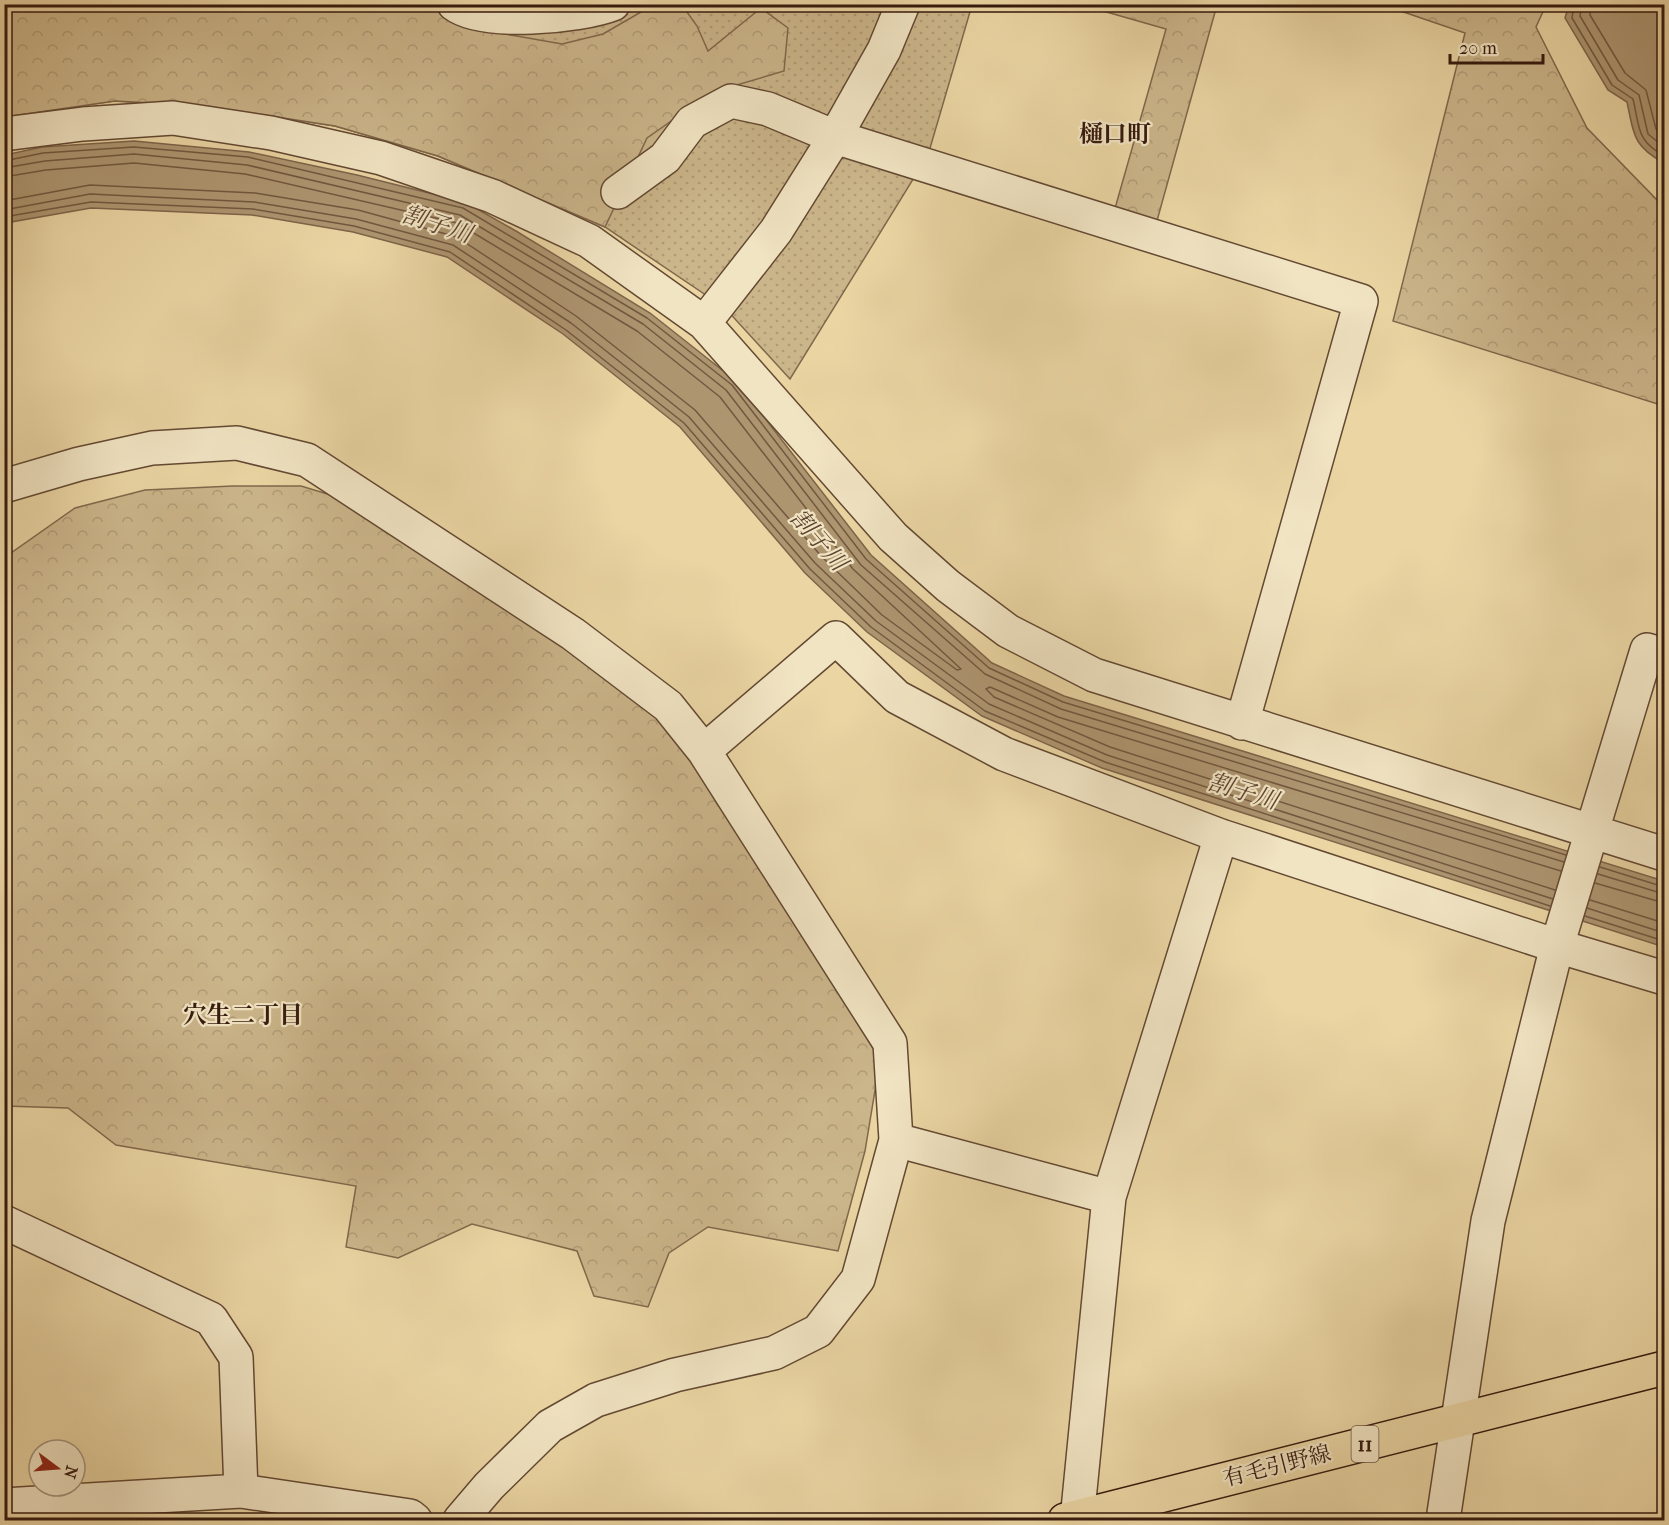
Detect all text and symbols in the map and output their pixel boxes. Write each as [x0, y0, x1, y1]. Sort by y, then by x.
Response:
scale bar [1450, 27, 1543, 65]
text: 20 m [1459, 38, 1497, 59]
district label: 樋口町 [1079, 120, 1151, 148]
water label: 割子川 [398, 200, 478, 249]
water label: 割子川 [785, 504, 855, 579]
water label: 割子川 [1204, 767, 1284, 816]
district label: 穴生二丁目 [183, 1001, 303, 1029]
road number: 11 [1352, 1426, 1378, 1462]
north arrow [27, 1438, 87, 1498]
street label: 有毛引野線 [1220, 1440, 1334, 1492]
text: N [60, 1464, 82, 1481]

